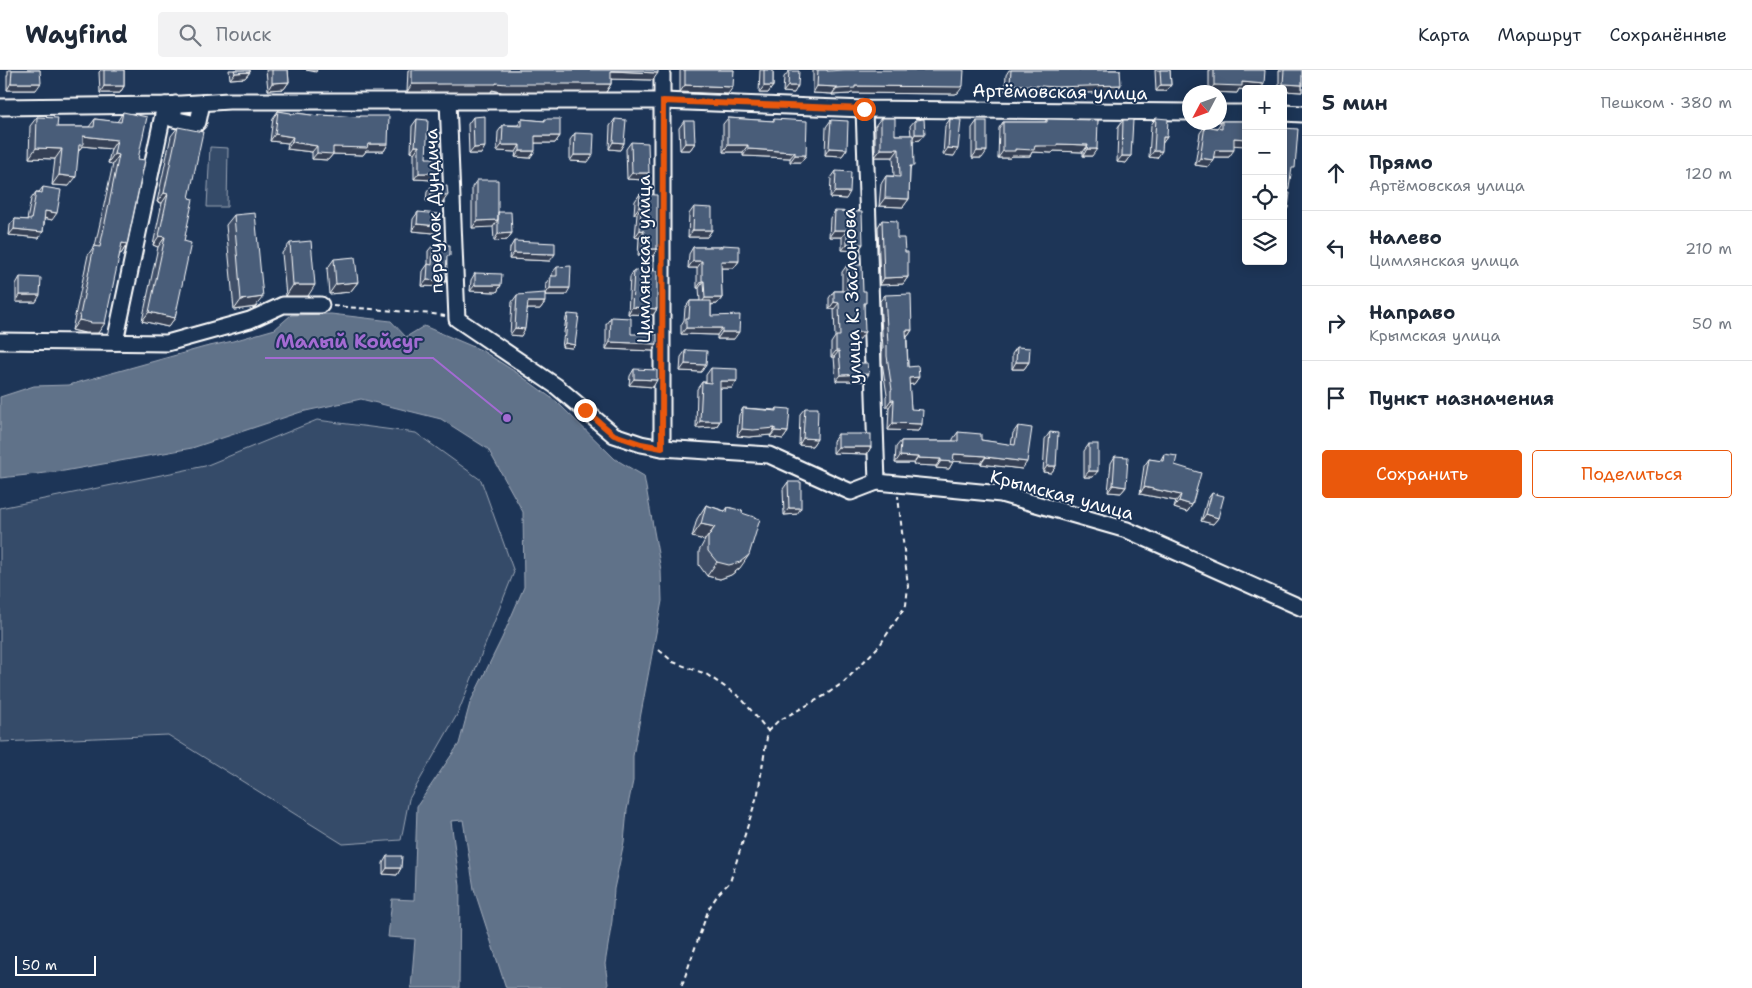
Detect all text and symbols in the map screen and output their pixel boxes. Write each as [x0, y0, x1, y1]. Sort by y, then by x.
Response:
search box [158, 12, 508, 57]
text: Wayfind [25, 19, 128, 51]
icon: search [176, 21, 204, 49]
text: Поиск [216, 22, 271, 47]
text: Карта [1418, 23, 1469, 47]
text: Маршрут [1497, 23, 1581, 47]
text: Сохранённые [1609, 23, 1727, 47]
street label: Артёмовская улица [972, 78, 1148, 106]
north arrow [1182, 85, 1227, 130]
map controls [1242, 85, 1287, 265]
button: + [1242, 85, 1287, 130]
text: 5 мин [1322, 89, 1388, 117]
text: Пешком · 380 m [1601, 92, 1732, 113]
route start [853, 98, 876, 121]
street label: переулок Дундича [419, 128, 449, 294]
button: − [1242, 130, 1287, 175]
text: Прямо [1369, 150, 1433, 175]
icon: ahead [1322, 159, 1350, 187]
text: 120 m [1685, 163, 1732, 184]
street label: Цимлянская улица [632, 175, 656, 343]
button: locate [1242, 175, 1287, 220]
text: Артёмовская улица [1369, 175, 1525, 196]
street label: улица К. Заслонова [837, 207, 867, 385]
button: layers [1242, 220, 1287, 265]
text: Налево [1369, 225, 1442, 250]
icon: left [1322, 234, 1350, 262]
text: 210 m [1685, 238, 1732, 259]
text: Цимлянская улица [1369, 250, 1519, 271]
text: Направо [1369, 300, 1455, 325]
icon: right [1322, 309, 1350, 337]
text: 50 m [1692, 313, 1732, 334]
callout: Малый Койсуг [265, 324, 433, 358]
text: Крымская улица [1369, 325, 1500, 346]
text: Малый Койсуг [275, 329, 423, 354]
icon: arrive [1322, 384, 1350, 412]
text: Пункт назначения [1369, 386, 1554, 411]
route end [574, 399, 597, 422]
button: Сохранить [1322, 450, 1522, 498]
button: Поделиться [1532, 450, 1732, 498]
street label: Крымская улица [988, 464, 1136, 526]
scale bar [15, 953, 96, 976]
text: 50 m [22, 956, 57, 974]

